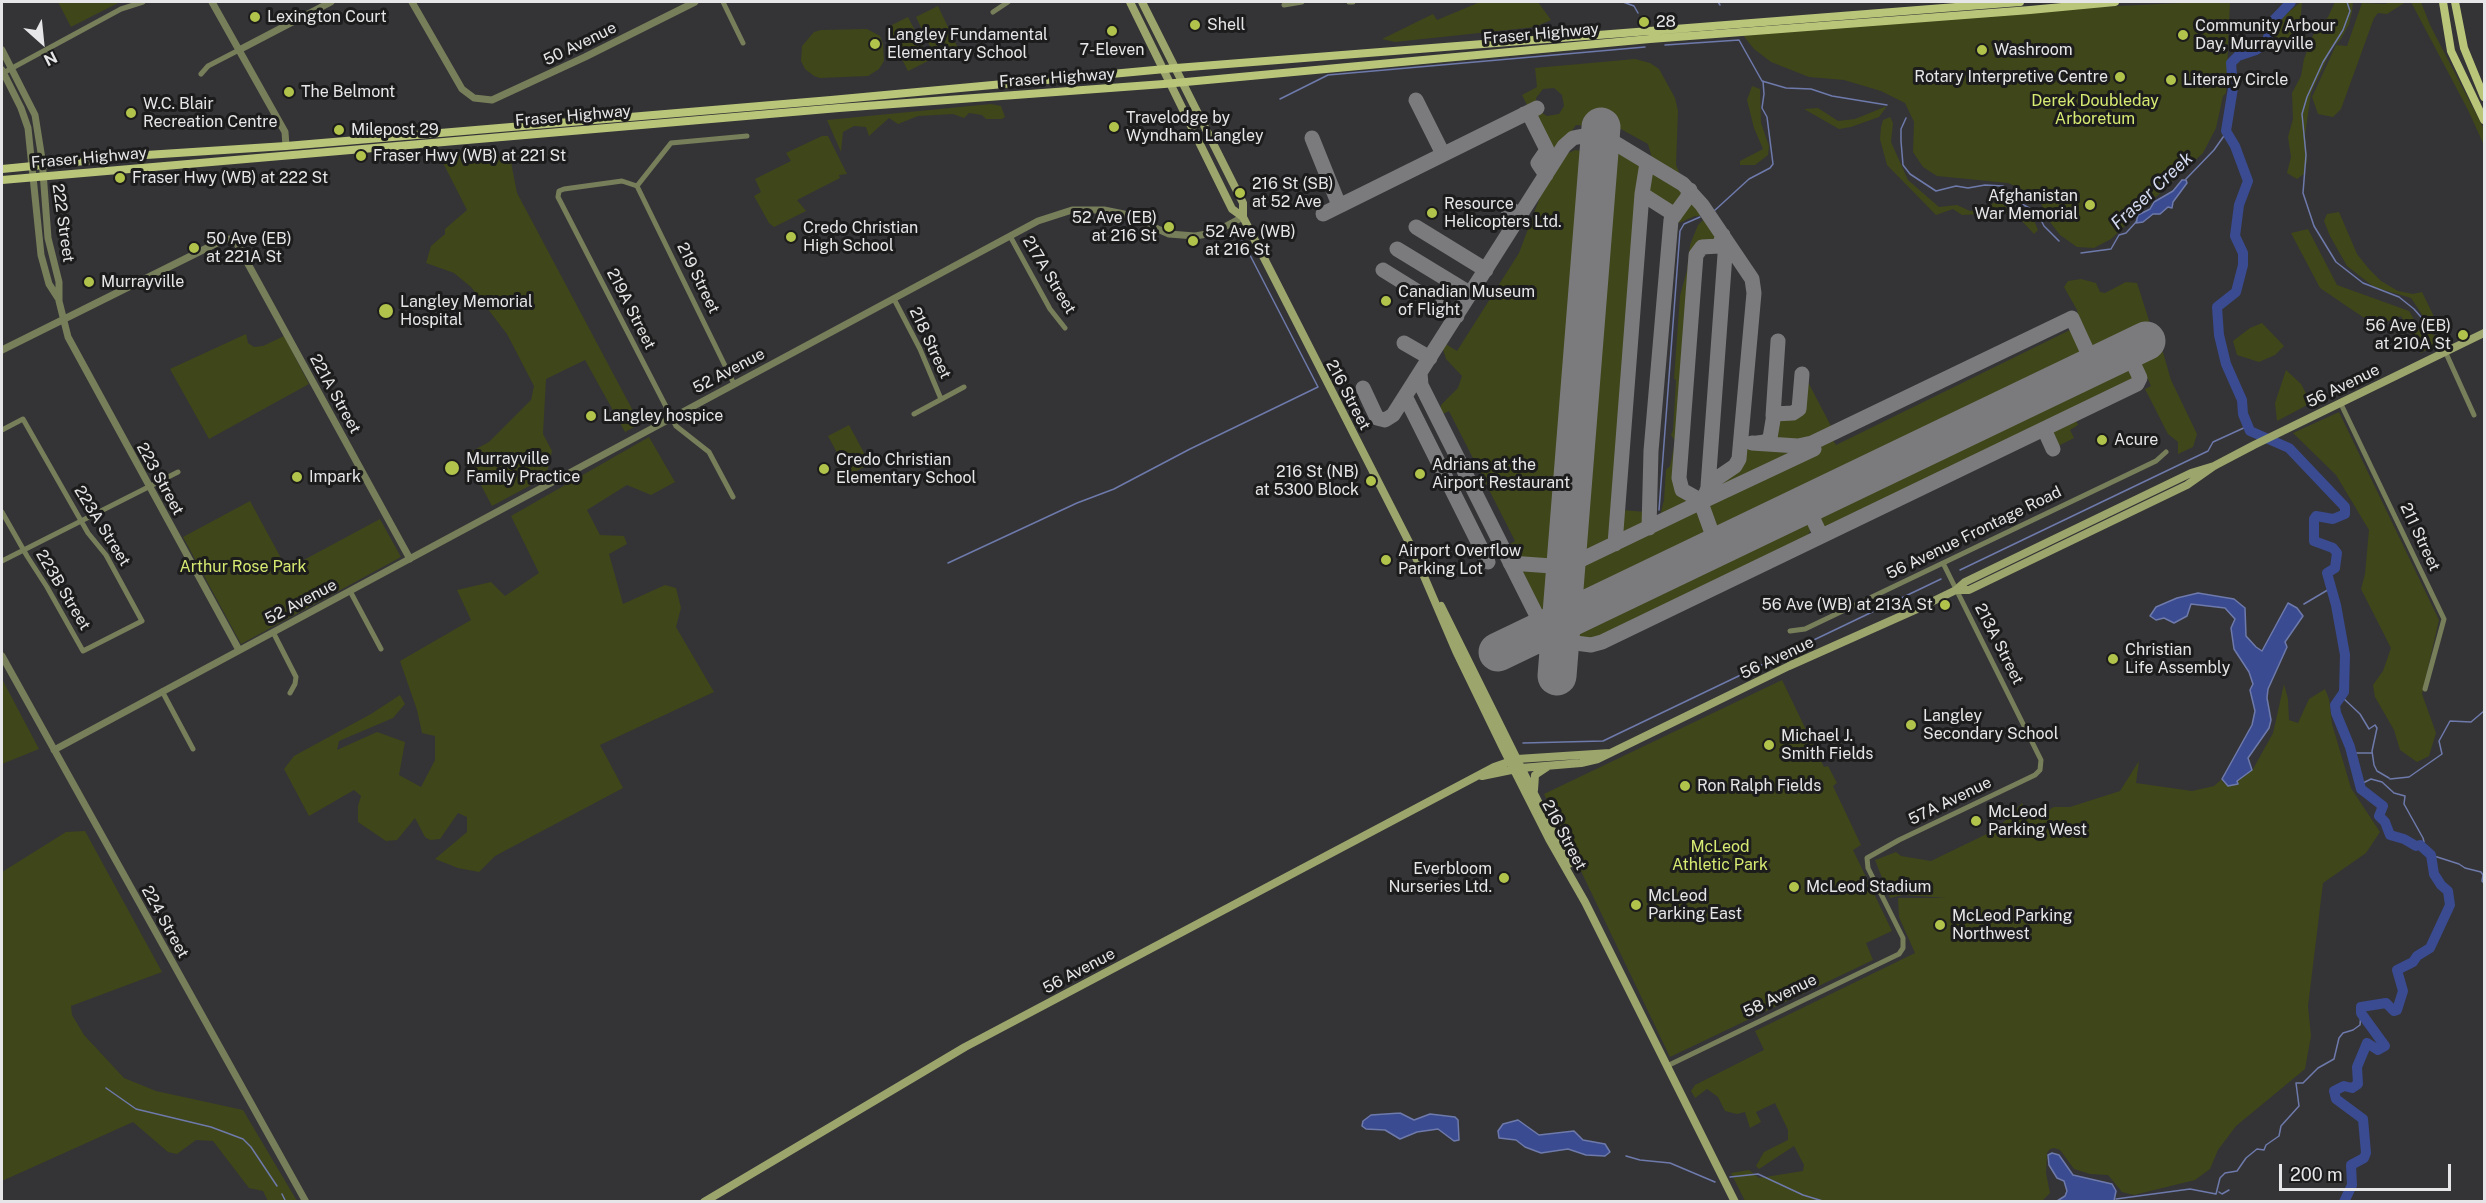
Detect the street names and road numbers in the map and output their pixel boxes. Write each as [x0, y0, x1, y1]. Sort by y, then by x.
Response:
street label: 50 Avenue [540, 18, 620, 70]
street label: Fraser Highway [1482, 19, 1600, 49]
street label: Fraser Highway [998, 64, 1116, 92]
street label: Fraser Highway [514, 101, 632, 131]
street label: Fraser Highway [30, 143, 148, 173]
street label: 222 Street [48, 182, 78, 264]
street label: 217A Street [1018, 232, 1080, 318]
street label: 219 Street [673, 239, 723, 317]
street label: 219A Street [602, 265, 660, 353]
street label: 218 Street [905, 304, 955, 382]
street label: 52 Avenue [690, 344, 768, 398]
street label: 221A Street [305, 351, 365, 437]
street label: 216 Street [1322, 357, 1374, 433]
street label: 56 Avenue [2303, 360, 2383, 412]
street label: 223 Street [132, 439, 188, 519]
street label: 223A Street [70, 482, 134, 570]
street label: 56 Avenue Frontage Road [1883, 482, 2065, 584]
street label: 211 Street [2396, 500, 2444, 574]
street label: 223B Street [31, 546, 95, 634]
street label: 52 Avenue [262, 575, 340, 629]
street label: 213A Street [1970, 600, 2028, 688]
street label: 56 Avenue [1737, 633, 1817, 683]
street label: 57A Avenue [1905, 773, 1995, 829]
street label: 216 Street [1538, 797, 1590, 873]
street label: 224 Street [137, 882, 193, 962]
street label: 56 Avenue [1040, 944, 1118, 998]
street label: 58 Avenue [1740, 970, 1820, 1022]

